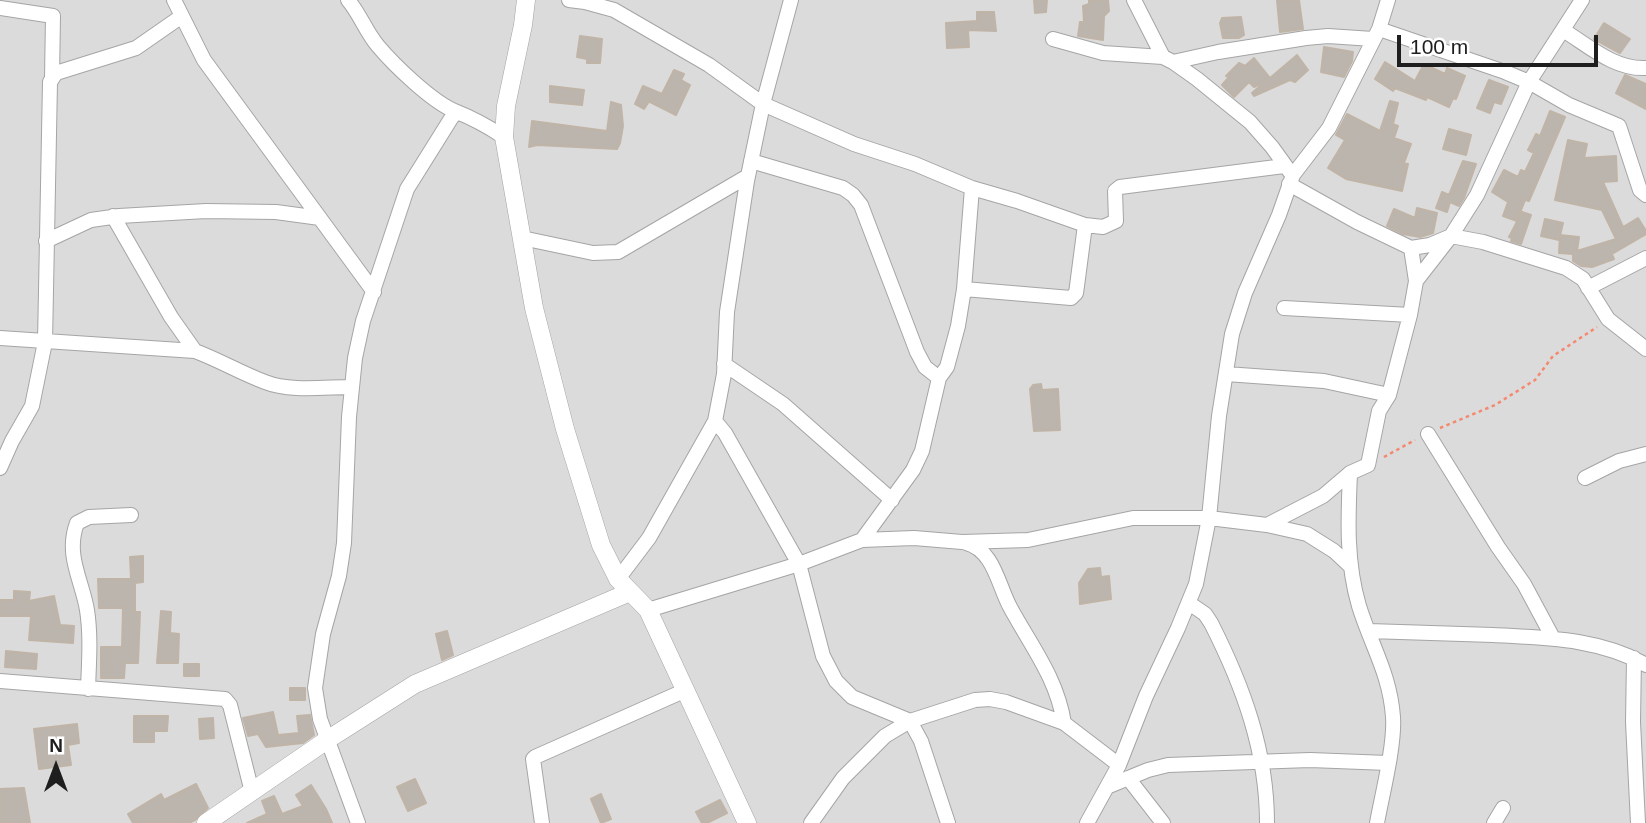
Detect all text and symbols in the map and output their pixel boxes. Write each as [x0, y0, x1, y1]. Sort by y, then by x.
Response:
scale bar [1401, 21, 1602, 65]
text: 100 m [1410, 35, 1468, 58]
north arrow [21, 732, 91, 802]
text: N [49, 735, 63, 756]

